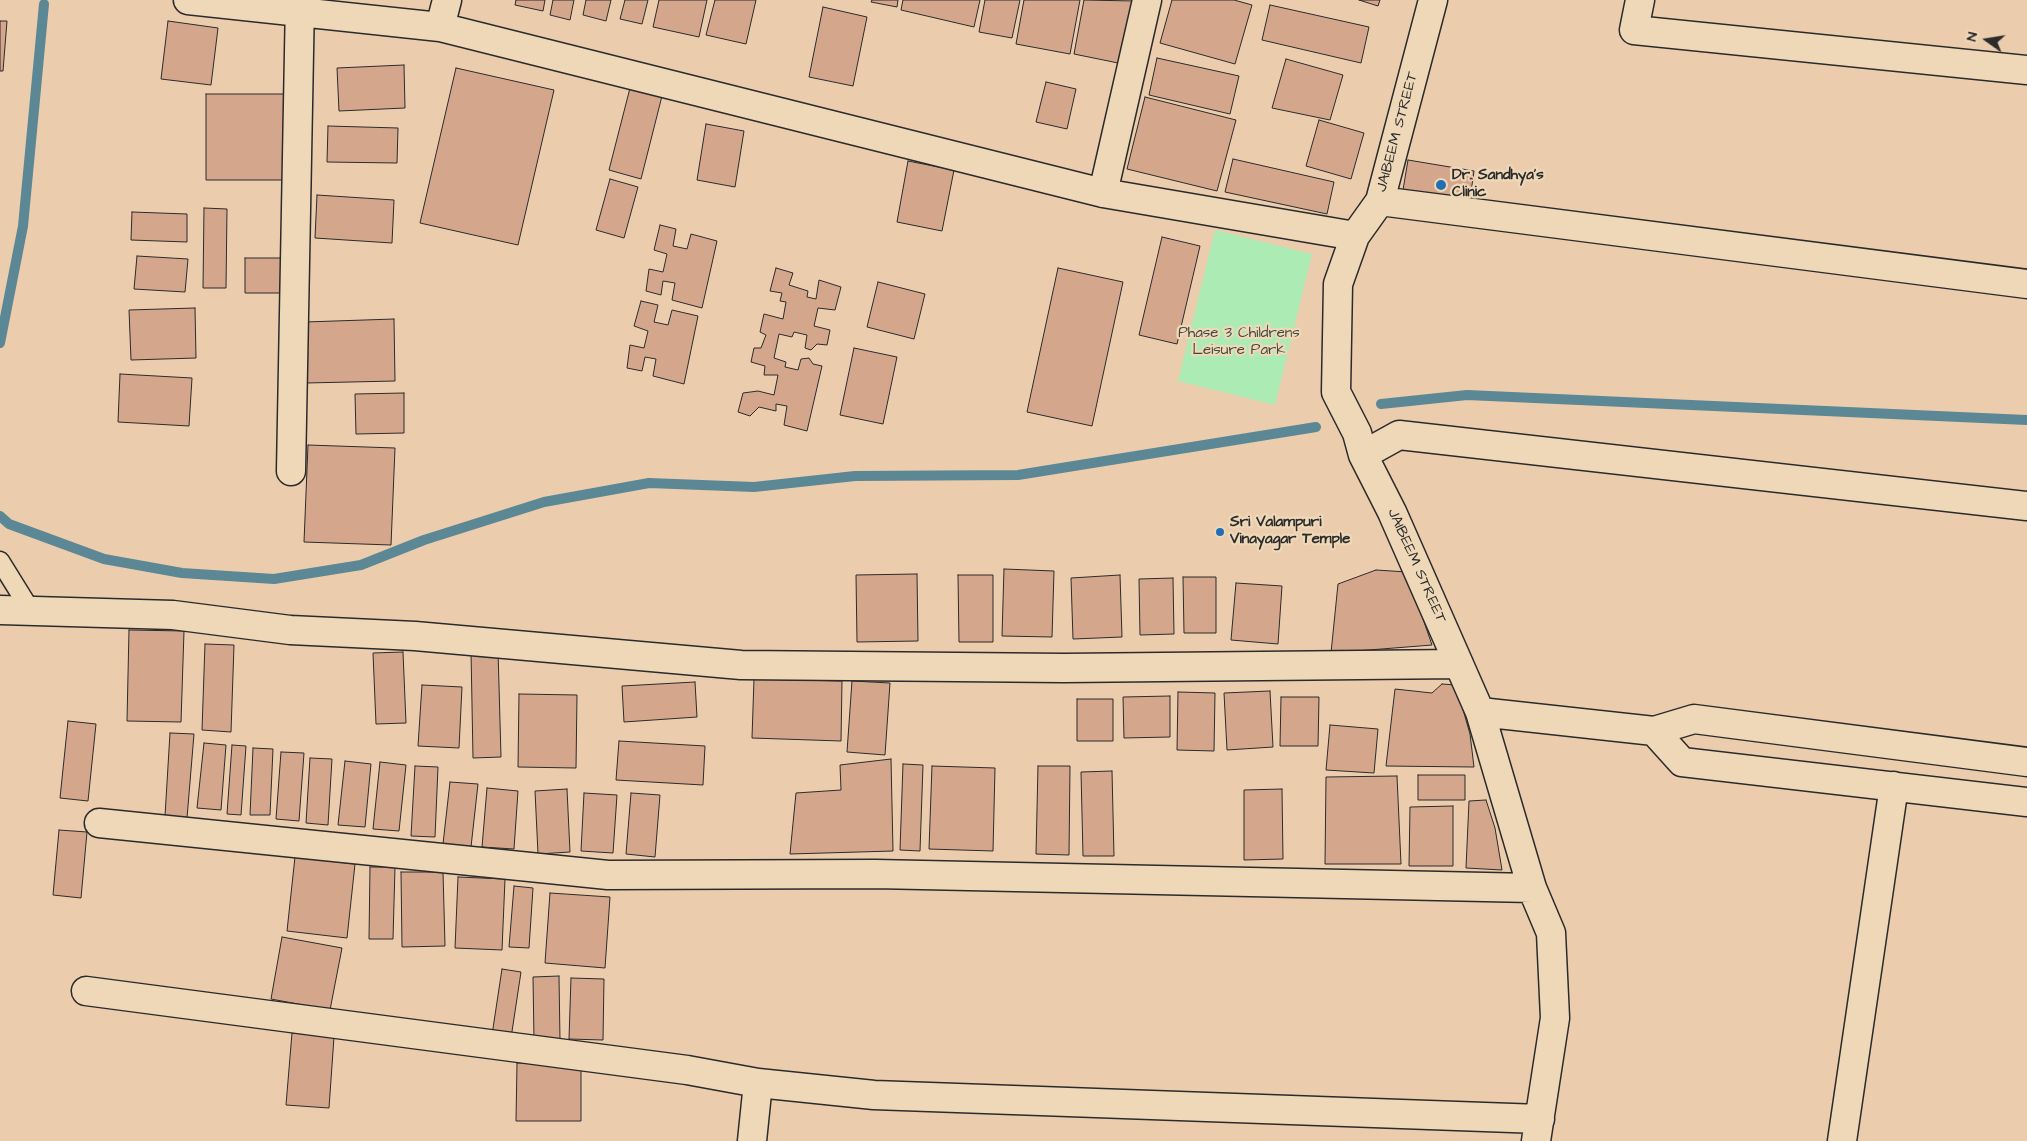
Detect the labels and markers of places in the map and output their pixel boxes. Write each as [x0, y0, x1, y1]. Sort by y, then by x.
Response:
place label: Dr. Sandhya's Clinic [1452, 167, 1544, 202]
marker: Dr. Sandhya's Clinic [1434, 178, 1448, 192]
place label: Sri Valampuri Vinayagar Temple [1230, 514, 1350, 549]
marker: Sri Valampuri Vinayagar Temple [1214, 526, 1226, 538]

